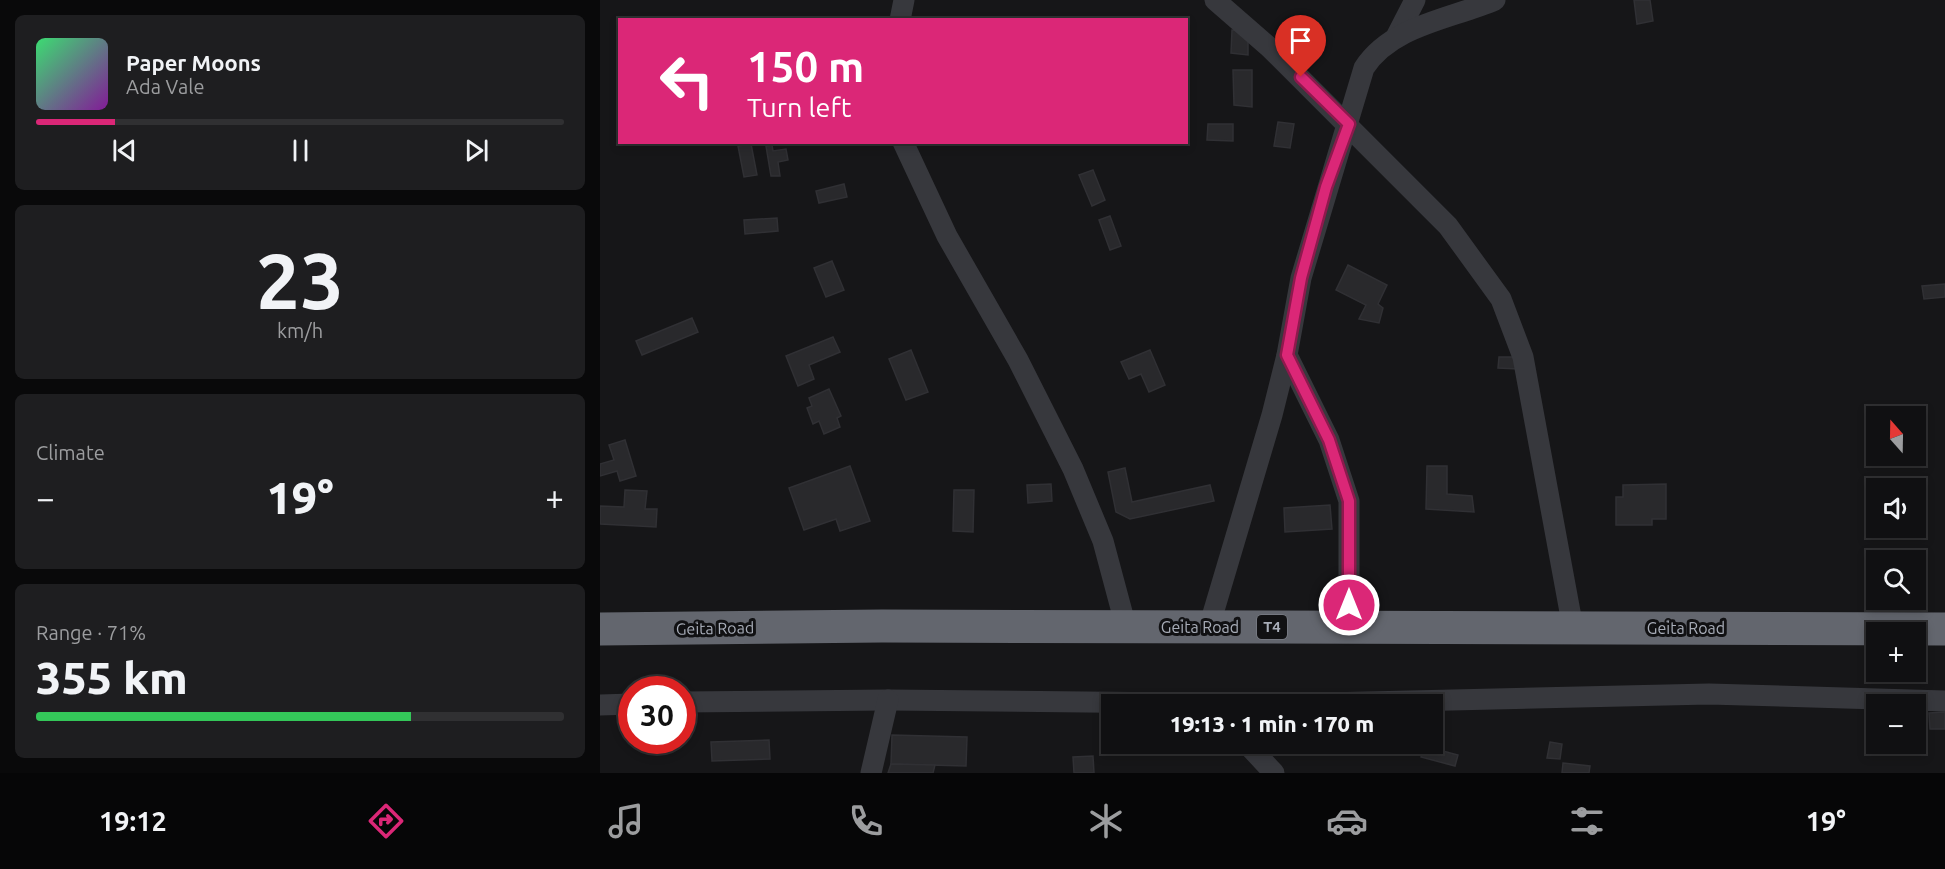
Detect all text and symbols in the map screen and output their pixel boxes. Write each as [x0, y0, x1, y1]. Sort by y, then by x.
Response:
pin [1275, 15, 1326, 77]
icon: arrive [1284, 24, 1317, 57]
icon: left [648, 42, 726, 120]
text: 150 m [747, 43, 864, 90]
text: Paper Moons [126, 50, 261, 75]
text: Ada Vale [126, 75, 204, 98]
text: Turn left [747, 92, 851, 122]
icon: previous [108, 134, 141, 167]
icon: pause [284, 134, 317, 167]
icon: next [460, 134, 493, 167]
text: 23 [256, 236, 344, 324]
text: km/h [277, 319, 323, 342]
north arrow [1866, 406, 1926, 466]
map controls [1866, 406, 1926, 754]
text: Climate [36, 441, 105, 464]
text: 19° [266, 472, 334, 523]
button: sound [1866, 478, 1926, 538]
text: − [36, 479, 55, 516]
text: + [545, 479, 564, 516]
button: search [1866, 550, 1926, 610]
position arrow [1317, 573, 1381, 637]
road number: T4 [1257, 615, 1287, 639]
street label: Geita Road [676, 618, 754, 638]
street label: Geita Road [1161, 618, 1239, 636]
street label: Geita Road [1647, 619, 1725, 637]
text: Range · 71% [36, 621, 146, 644]
button: + [1866, 622, 1926, 682]
text: 355 km [36, 652, 188, 703]
speed limit sign: 30 [618, 676, 696, 754]
button: − [1866, 694, 1926, 754]
text: 19:13 · 1 min · 170 m [1170, 711, 1374, 736]
icon: directions [365, 800, 407, 842]
icon: music [605, 800, 647, 842]
icon: phone [845, 800, 887, 842]
icon: climate [1085, 800, 1127, 842]
icon: car [1326, 800, 1368, 842]
icon: filters [1566, 800, 1608, 842]
text: 19:12 [99, 806, 167, 836]
text: 19° [1806, 806, 1846, 836]

